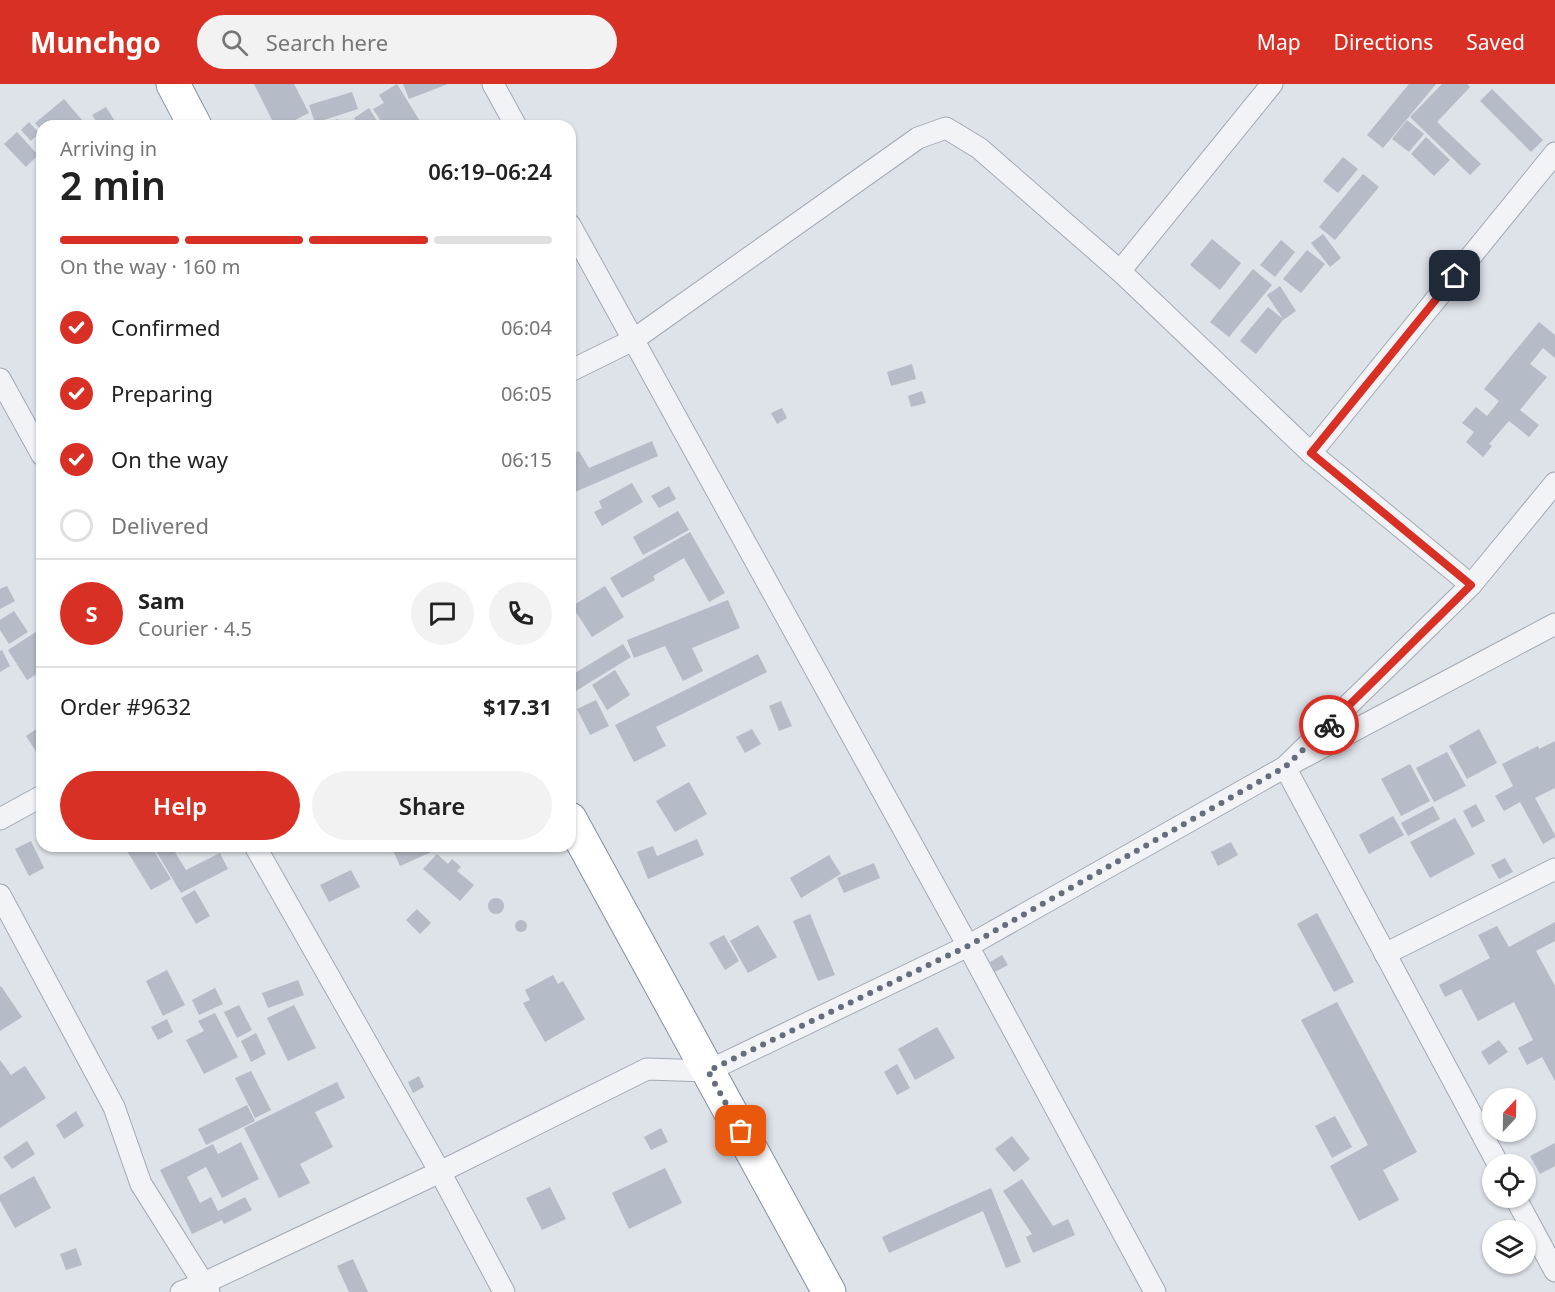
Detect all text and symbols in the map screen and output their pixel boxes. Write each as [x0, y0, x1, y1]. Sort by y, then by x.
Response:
search box [197, 15, 617, 69]
text: Munchgo [30, 23, 161, 61]
icon: search [218, 26, 251, 59]
text: Search here [266, 27, 388, 57]
text: Map [1257, 28, 1301, 56]
text: Directions [1334, 28, 1433, 56]
text: Saved [1466, 28, 1525, 56]
text: Arriving in [60, 135, 157, 162]
text: 06:19–06:24 [428, 156, 552, 186]
text: 2 min [60, 158, 166, 211]
pin [1429, 250, 1480, 301]
text: On the way · 160 m [60, 253, 240, 280]
icon: home [1438, 259, 1471, 292]
icon: check [60, 311, 93, 344]
text: Confirmed [111, 312, 221, 342]
text: 06:04 [501, 314, 552, 341]
icon: check [60, 377, 93, 410]
text: Preparing [111, 378, 213, 408]
text: 06:05 [501, 380, 552, 407]
icon: check [60, 443, 93, 476]
text: On the way [111, 444, 228, 474]
text: 06:15 [501, 446, 552, 473]
text: Delivered [111, 510, 209, 540]
button: chat [411, 582, 474, 645]
button: phone [489, 582, 552, 645]
text: Sam [138, 585, 185, 615]
text: S [85, 598, 98, 628]
text: Courier · 4.5 [138, 615, 252, 642]
text: Order #9632 [60, 691, 191, 721]
text: $17.31 [483, 691, 552, 721]
courier [1299, 695, 1359, 755]
icon: bike [1313, 709, 1346, 742]
button: Help [60, 771, 300, 840]
button: Share [312, 771, 552, 840]
north arrow [1482, 1088, 1536, 1142]
map controls [1482, 1088, 1536, 1274]
pin [715, 1105, 766, 1156]
icon: bag [724, 1114, 757, 1147]
button: locate [1482, 1154, 1536, 1208]
button: layers [1482, 1220, 1536, 1274]

